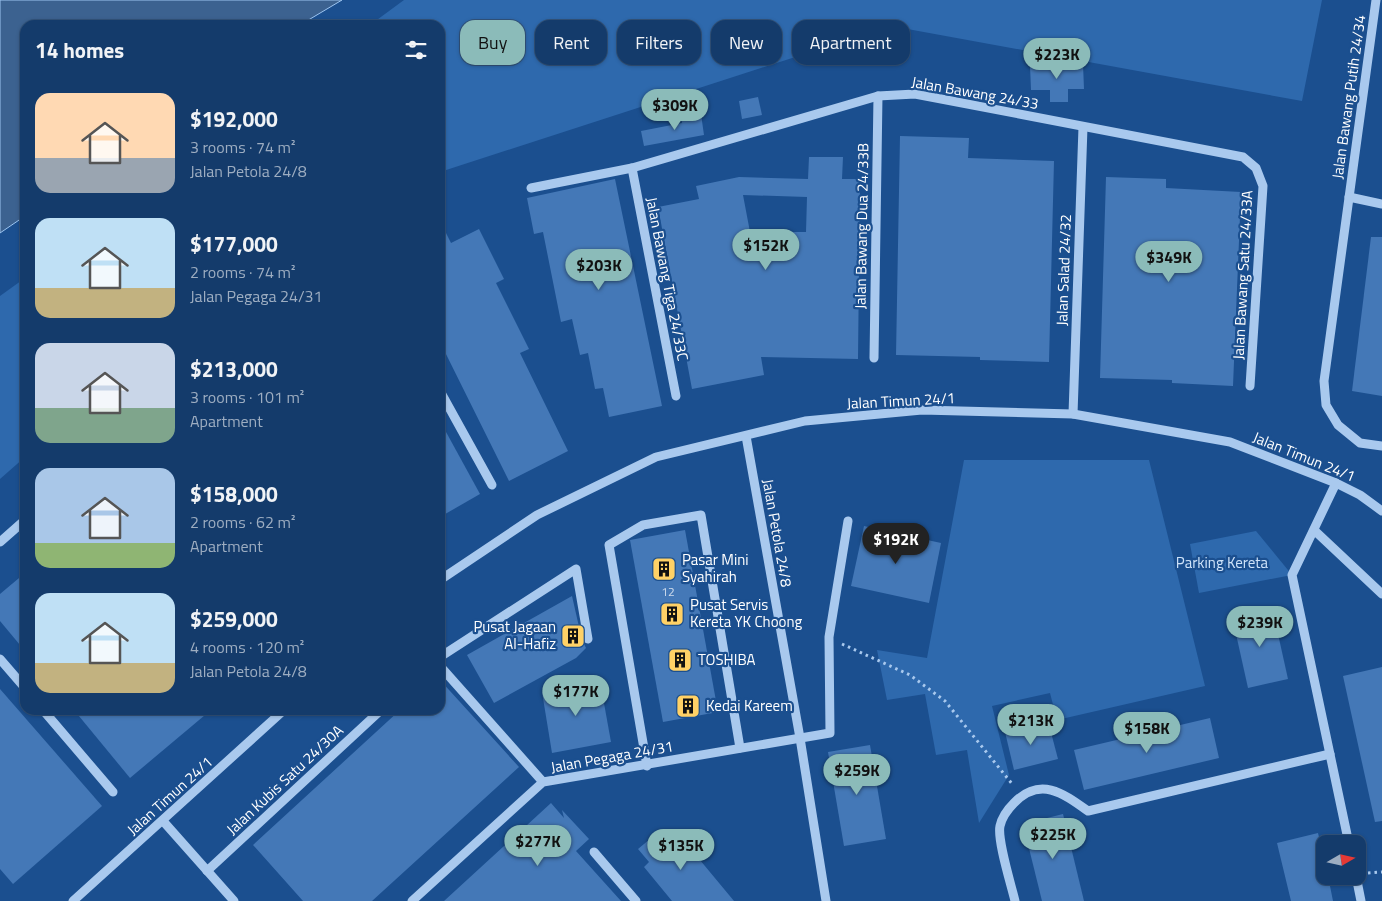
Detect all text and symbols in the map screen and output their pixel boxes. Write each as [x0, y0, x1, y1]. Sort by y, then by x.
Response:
street label: Jalan Bawang Putih 24/34 [1326, 13, 1371, 180]
chip: Buy [460, 20, 525, 65]
chip: Rent [535, 20, 607, 65]
chip: Filters [617, 20, 701, 65]
chip: New [711, 20, 782, 65]
chip: Apartment [792, 20, 910, 65]
text: 14 homes [35, 34, 124, 66]
icon: filters [402, 36, 430, 64]
pin: $223K [1022, 38, 1092, 80]
text: $223K [1034, 42, 1080, 66]
street label: Jalan Bawang 24/33 [910, 70, 1040, 115]
pin: $309K [640, 88, 710, 131]
text: $309K [652, 93, 698, 117]
text: $192,000 [190, 103, 278, 135]
icon: home [75, 113, 135, 173]
text: 3 rooms · 74 m² [190, 135, 295, 159]
street label: Jalan Bawang Dua 24/33B [849, 143, 874, 309]
text: Jalan Petola 24/8 [190, 159, 307, 183]
street label: Jalan Bawang Satu 24/33A [1227, 190, 1258, 360]
street label: Jalan Bawang Tiga 24/33C [640, 195, 695, 363]
street label: Jalan Salad 24/32 [1050, 214, 1077, 326]
text: $177,000 [190, 228, 278, 260]
pin: $152K [731, 228, 801, 271]
text: $152K [743, 233, 789, 257]
icon: home [75, 238, 135, 298]
pin: $349K [1134, 240, 1204, 283]
text: $349K [1146, 245, 1192, 269]
pin: $203K [564, 248, 634, 291]
text: $203K [576, 253, 622, 277]
text: 2 rooms · 74 m² [190, 260, 295, 284]
text: Jalan Pegaga 24/31 [190, 284, 322, 308]
text: $213,000 [190, 353, 278, 385]
icon: home [75, 363, 135, 423]
text: 3 rooms · 101 m² [190, 385, 304, 409]
street label: Jalan Timun 24/1 [846, 386, 956, 415]
text: Apartment [190, 409, 263, 433]
street label: Jalan Timun 24/1 [1250, 426, 1359, 488]
street label: Jalan Petola 24/8 [757, 477, 798, 589]
text: $158,000 [190, 478, 278, 510]
icon: home [75, 488, 135, 548]
text: 2 rooms · 62 m² [190, 510, 295, 534]
pin: $192K [861, 522, 931, 565]
text: $192K [873, 527, 919, 551]
text: Apartment [190, 534, 263, 558]
place label: Pasar Mini Syahirah [682, 548, 749, 588]
park label: Parking Kereta [1176, 551, 1269, 574]
building icon: Pasar Mini Syahirah [651, 556, 677, 582]
house number: 12 [661, 582, 675, 601]
place label: Pusat Servis Kereta YK Choong [690, 593, 803, 633]
building icon: Pusat Servis Kereta YK Choong [659, 601, 685, 627]
text: $259,000 [190, 603, 278, 635]
pin: $239K [1225, 606, 1295, 648]
text: $239K [1237, 610, 1283, 634]
icon: home [75, 613, 135, 673]
place label: Pusat Jagaan Al-Hafiz [473, 615, 556, 655]
building icon: Pusat Jagaan Al-Hafiz [560, 623, 586, 649]
text: 4 rooms · 120 m² [190, 635, 304, 659]
building icon: TOSHIBA [667, 647, 693, 673]
place label: TOSHIBA [698, 648, 756, 671]
text: Jalan Petola 24/8 [190, 659, 307, 683]
pin: $177K [541, 674, 611, 717]
text: $177K [553, 679, 599, 703]
building icon: Kedai Kareem [675, 693, 701, 719]
place label: Kedai Kareem [706, 694, 793, 717]
pin: $213K [996, 704, 1066, 746]
text: $213K [1008, 708, 1054, 732]
pin: $158K [1112, 712, 1182, 754]
text: $158K [1124, 716, 1170, 740]
street label: Jalan Kubis Satu 24/30A [221, 719, 348, 840]
street label: Jalan Pegaga 24/31 [549, 734, 675, 779]
street label: Jalan Timun 24/1 [122, 751, 218, 841]
pin: $259K [822, 754, 892, 796]
text: $259K [834, 758, 880, 782]
pin: $225K [1018, 818, 1088, 860]
text: $225K [1030, 822, 1076, 846]
pin: $277K [503, 824, 573, 867]
pin: $135K [646, 828, 716, 871]
text: $277K [515, 829, 561, 853]
text: $135K [658, 833, 704, 857]
north arrow [1316, 835, 1366, 885]
map controls [1316, 835, 1366, 885]

